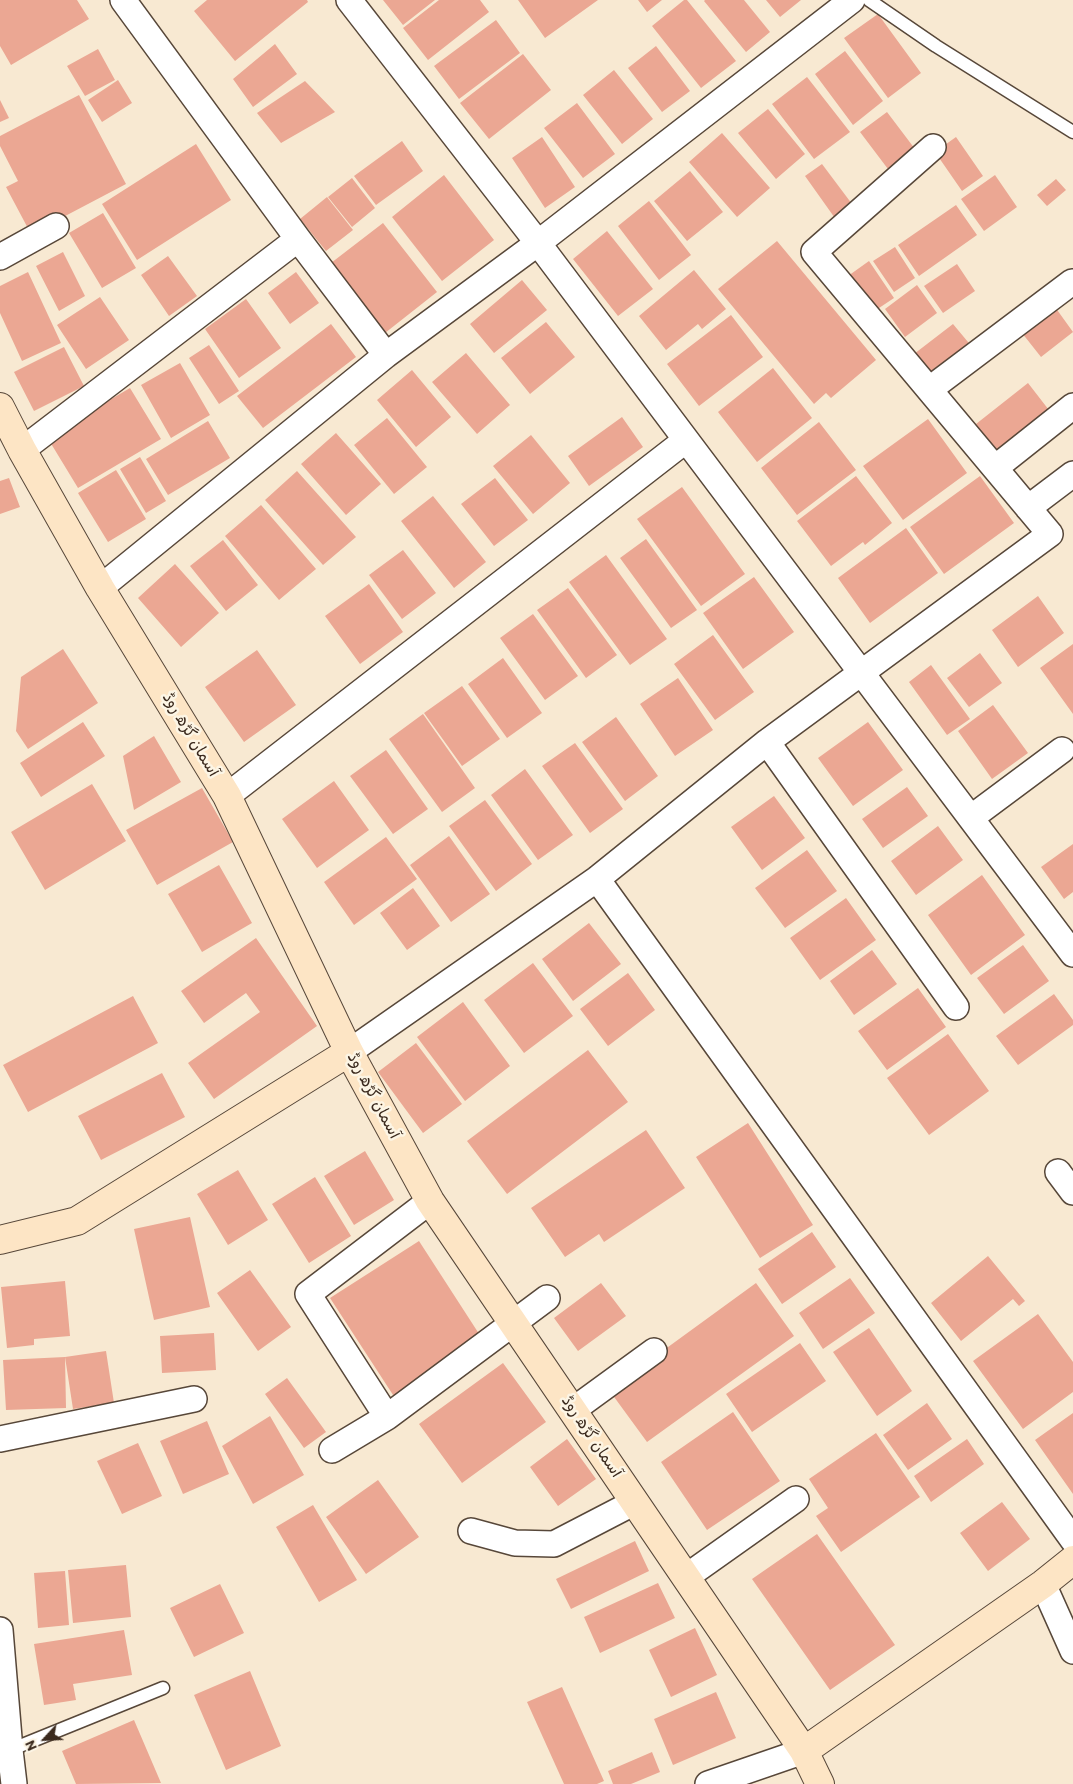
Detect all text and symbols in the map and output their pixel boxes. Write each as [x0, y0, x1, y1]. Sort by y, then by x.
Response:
street label: آسمان گڑھ روڈ [157, 689, 223, 781]
street label: آسمان گڑھ روڈ [342, 1050, 404, 1142]
street label: آسمان گڑھ روڈ [557, 1392, 625, 1482]
north arrow [20, 1714, 70, 1764]
text: N [21, 1738, 41, 1753]

